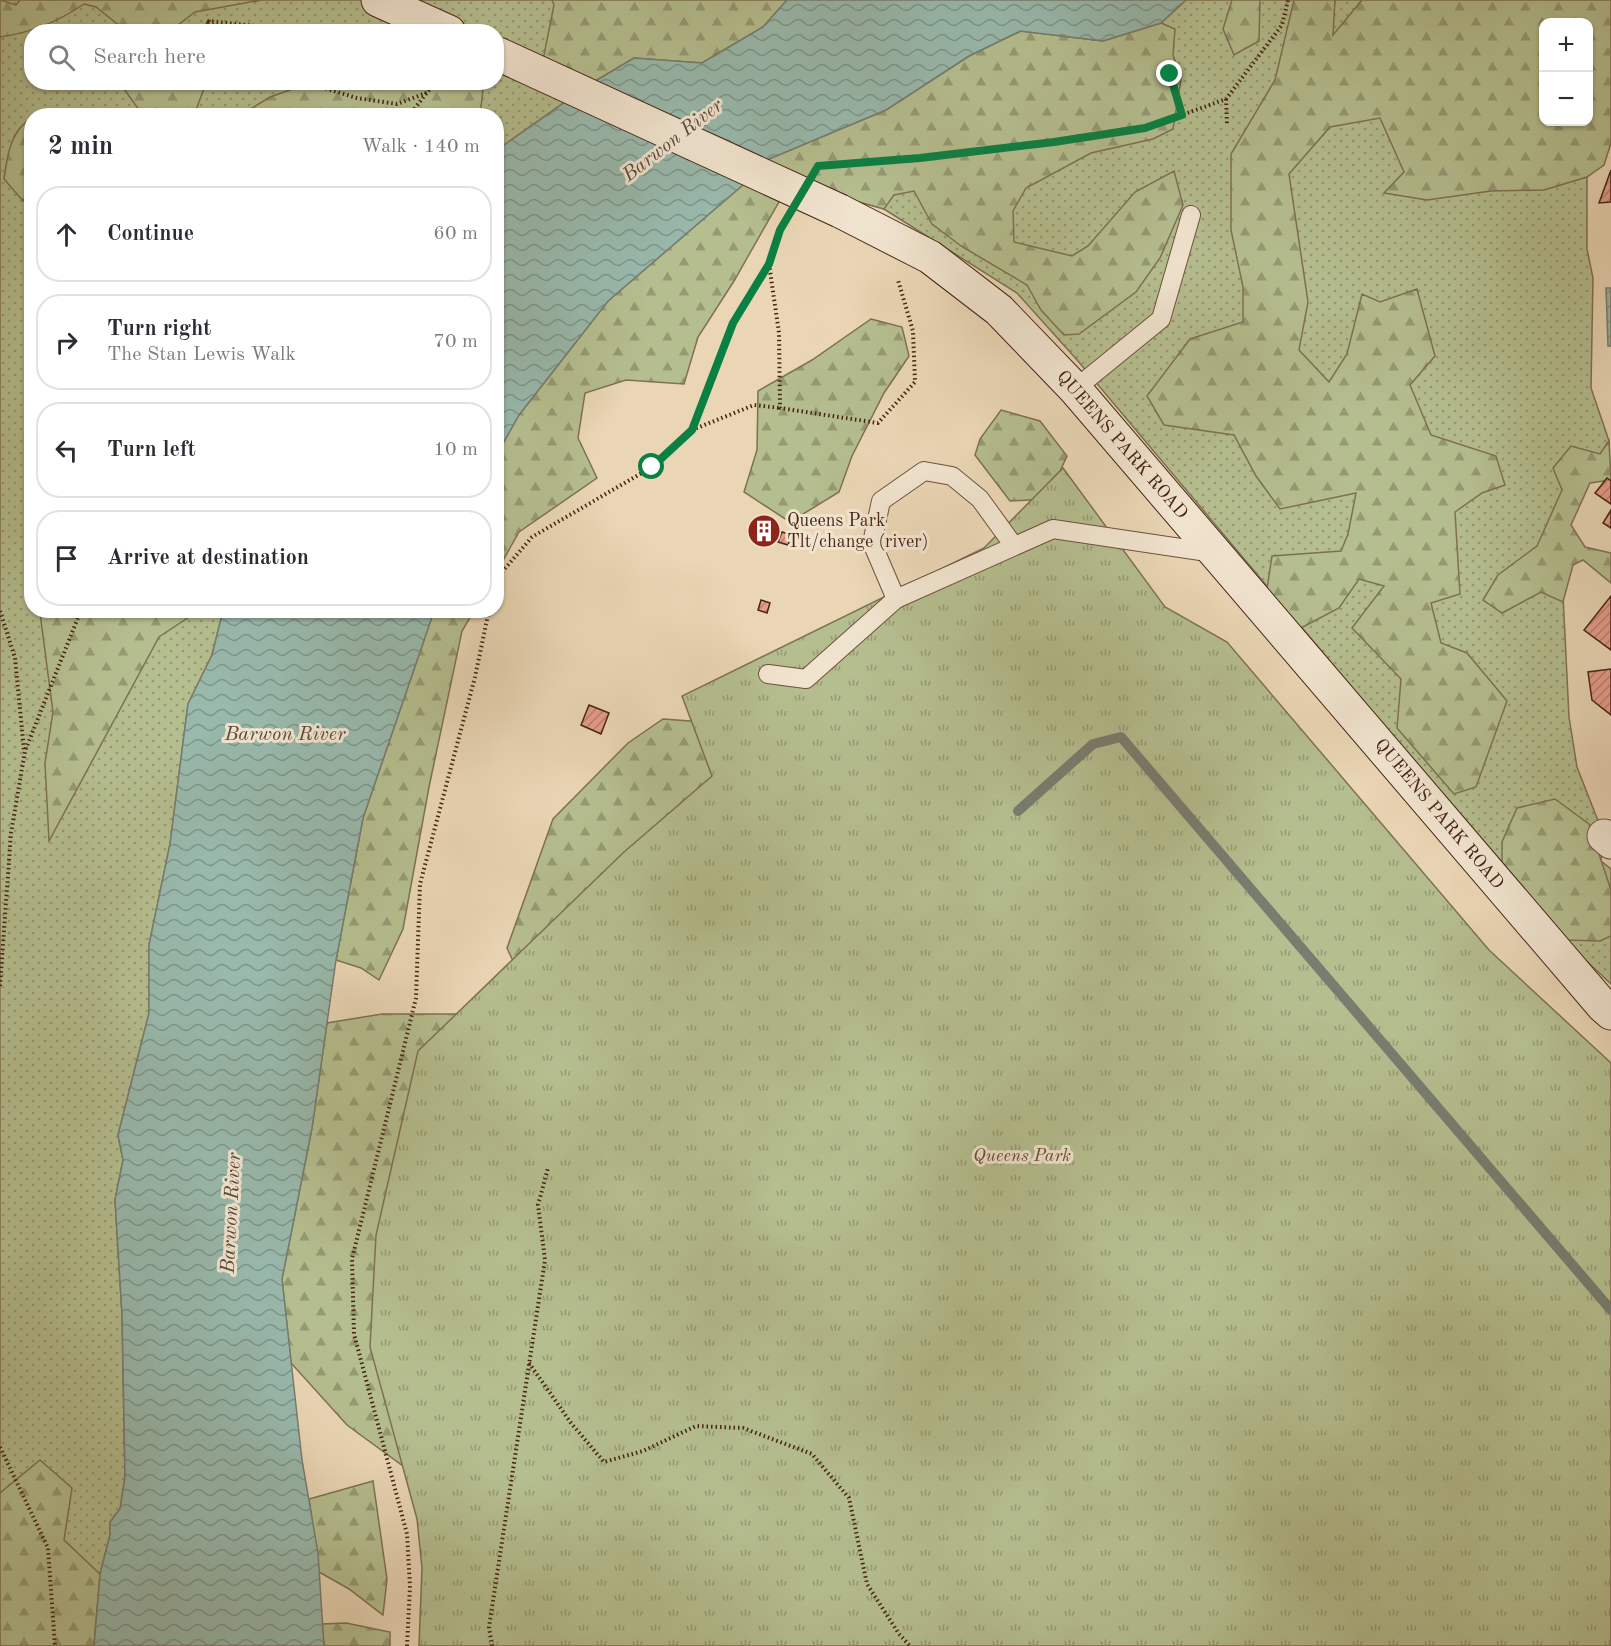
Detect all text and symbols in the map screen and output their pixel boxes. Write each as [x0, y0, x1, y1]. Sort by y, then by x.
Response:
map controls [1539, 18, 1593, 126]
button: + [1539, 18, 1593, 72]
search box [24, 24, 504, 90]
icon: search [45, 41, 78, 74]
text: Search here [93, 46, 206, 68]
route end [1156, 60, 1182, 86]
button: − [1539, 72, 1593, 126]
water label: Barwon River [618, 96, 727, 187]
text: 2 min [48, 134, 113, 160]
text: Walk · 140 m [361, 137, 480, 157]
icon: ahead [50, 218, 83, 251]
text: Continue [107, 223, 194, 245]
text: 60 m [433, 224, 478, 244]
text: Turn right [107, 318, 211, 340]
icon: right [50, 326, 83, 359]
text: 70 m [433, 332, 478, 352]
text: The Stan Lewis Walk [107, 345, 296, 365]
street label: QUEENS PARK ROAD [1053, 367, 1191, 523]
icon: left [50, 434, 83, 467]
text: Turn left [107, 439, 196, 461]
text: 10 m [433, 440, 478, 460]
route start [638, 453, 664, 479]
place label: Queens Park Tlt/change (river) [787, 512, 928, 551]
building icon: Queens Park Tlt/change (river) [746, 513, 782, 549]
icon: arrive [50, 542, 83, 575]
text: Arrive at destination [107, 547, 309, 569]
water label: Barwon River [223, 725, 346, 745]
street label: QUEENS PARK ROAD [1371, 735, 1507, 893]
park label: Queens Park [973, 1147, 1071, 1165]
water label: Barwon River [219, 1152, 245, 1275]

